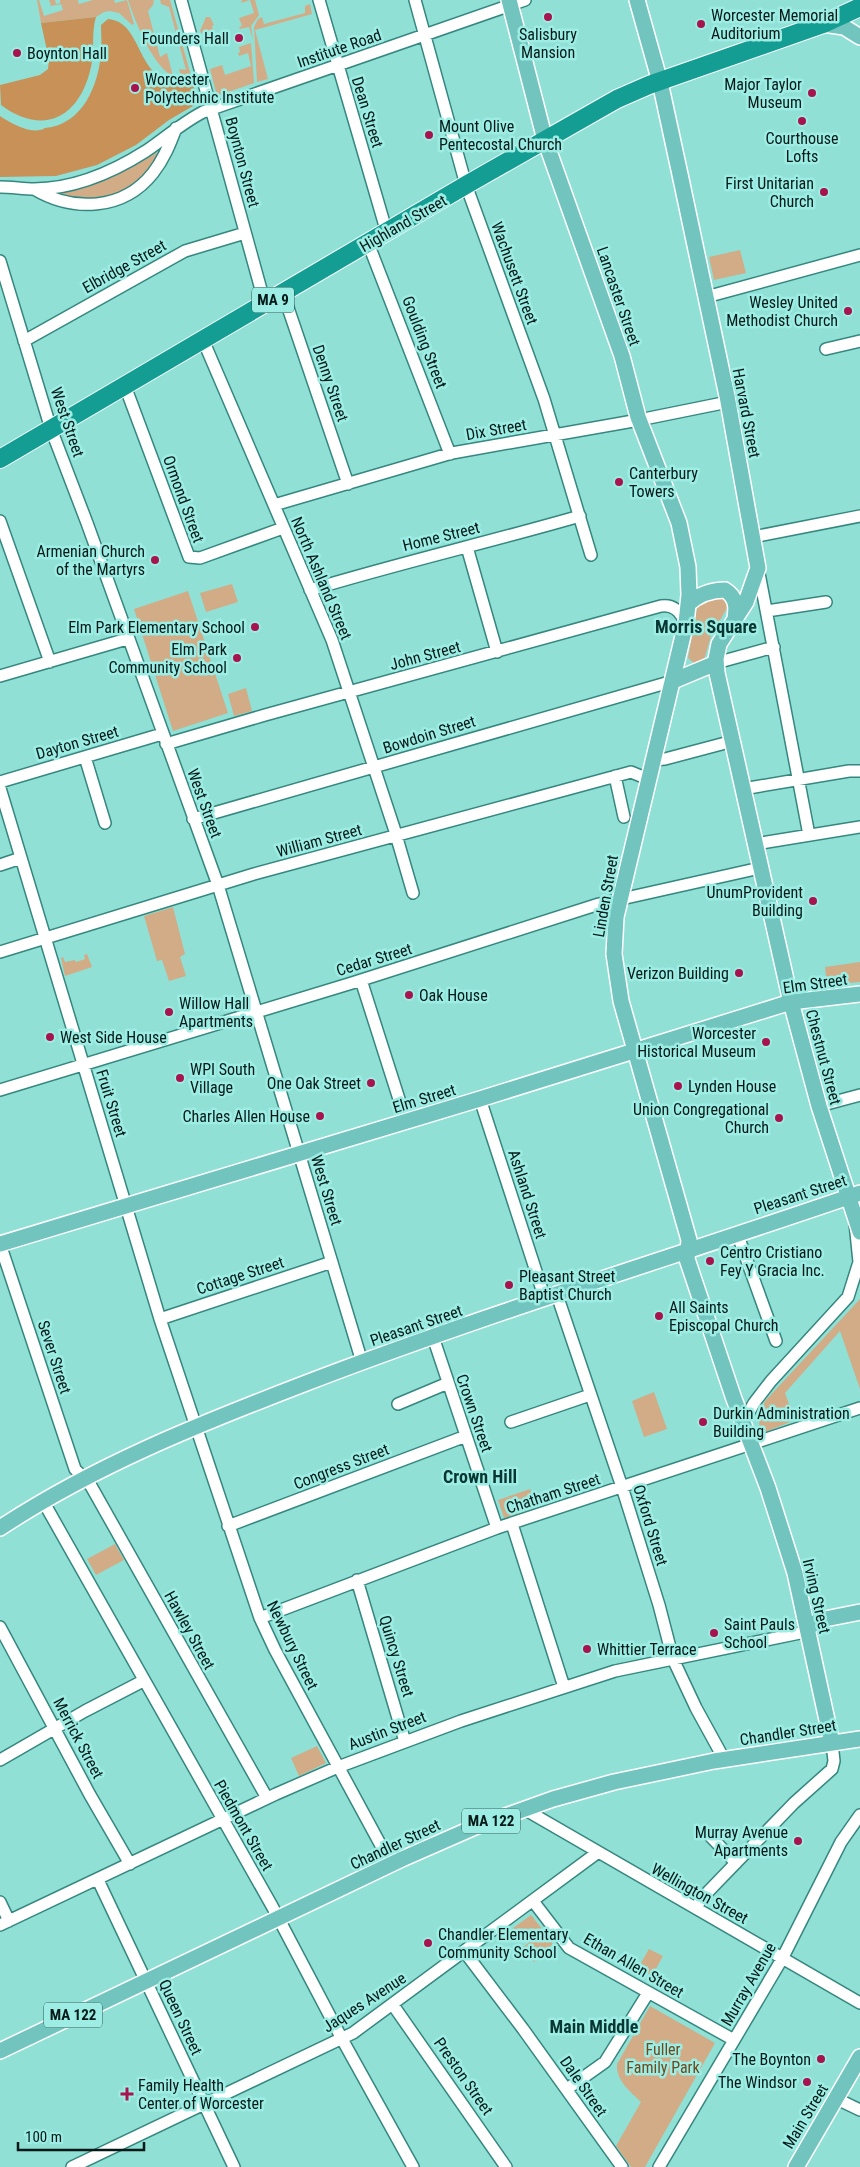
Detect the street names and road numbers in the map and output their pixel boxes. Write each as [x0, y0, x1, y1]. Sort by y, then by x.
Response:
street label: Institute Road [294, 25, 384, 72]
street label: Dean Street [348, 74, 387, 150]
street label: Boynton Street [221, 115, 264, 210]
street label: Highland Street [356, 191, 450, 256]
street label: Wachusett Street [487, 219, 542, 327]
street label: Elbridge Street [79, 236, 170, 297]
street label: Lancaster Street [593, 244, 644, 349]
road number: MA 9 [252, 288, 294, 312]
street label: Goulding Street [398, 293, 451, 391]
street label: Denny Street [309, 342, 353, 424]
street label: Harvard Street [729, 367, 765, 460]
street label: West Street [47, 385, 88, 460]
street label: Dix Street [464, 415, 528, 444]
street label: Ormond Street [159, 453, 208, 546]
street label: North Ashland Street [287, 514, 356, 643]
street label: Home Street [401, 518, 482, 555]
street label: John Street [388, 637, 463, 674]
street label: Bowdoin Street [381, 711, 478, 758]
street label: Dayton Street [34, 722, 121, 763]
street label: West Street [183, 766, 226, 841]
street label: William Street [274, 820, 364, 861]
street label: Linden Street [589, 853, 622, 939]
street label: Cedar Street [334, 939, 415, 980]
street label: Elm Street [782, 970, 849, 997]
street label: Chestnut Street [802, 1007, 845, 1107]
street label: Fruit Street [92, 1067, 131, 1139]
street label: Elm Street [390, 1080, 458, 1117]
street label: Ashland Street [504, 1147, 551, 1241]
street label: West Street [307, 1153, 346, 1228]
street label: Pleasant Street [751, 1170, 849, 1218]
street label: Cottage Street [194, 1252, 287, 1299]
street label: Pleasant Street [368, 1301, 465, 1350]
street label: Sever Street [34, 1318, 75, 1396]
street label: Crown Street [452, 1372, 497, 1455]
street label: Congress Street [291, 1439, 392, 1493]
street label: Chatham Street [504, 1469, 603, 1518]
street label: Oxford Street [629, 1482, 672, 1568]
street label: Irving Street [799, 1557, 834, 1636]
street label: Hawley Street [160, 1588, 219, 1673]
street label: Newbury Street [263, 1598, 322, 1693]
street label: Quincy Street [375, 1613, 418, 1699]
street label: Merrick Street [49, 1695, 108, 1782]
street label: Austin Street [346, 1707, 429, 1754]
street label: Chandler Street [739, 1715, 838, 1749]
street label: Piedmont Street [210, 1776, 277, 1874]
road number: MA 122 [462, 1808, 520, 1834]
street label: Chandler Street [347, 1815, 444, 1874]
street label: Wellington Street [648, 1859, 752, 1928]
street label: Ethan Allen Street [580, 1929, 687, 2002]
street label: Murray Avenue [717, 1939, 780, 2029]
street label: Jaques Avenue [319, 1968, 410, 2036]
street label: Queen Street [155, 1976, 206, 2058]
road number: MA 122 [44, 2002, 102, 2028]
street label: Preston Street [430, 2034, 497, 2119]
street label: Dale Street [556, 2053, 611, 2120]
street label: Main Street [779, 2080, 832, 2152]

